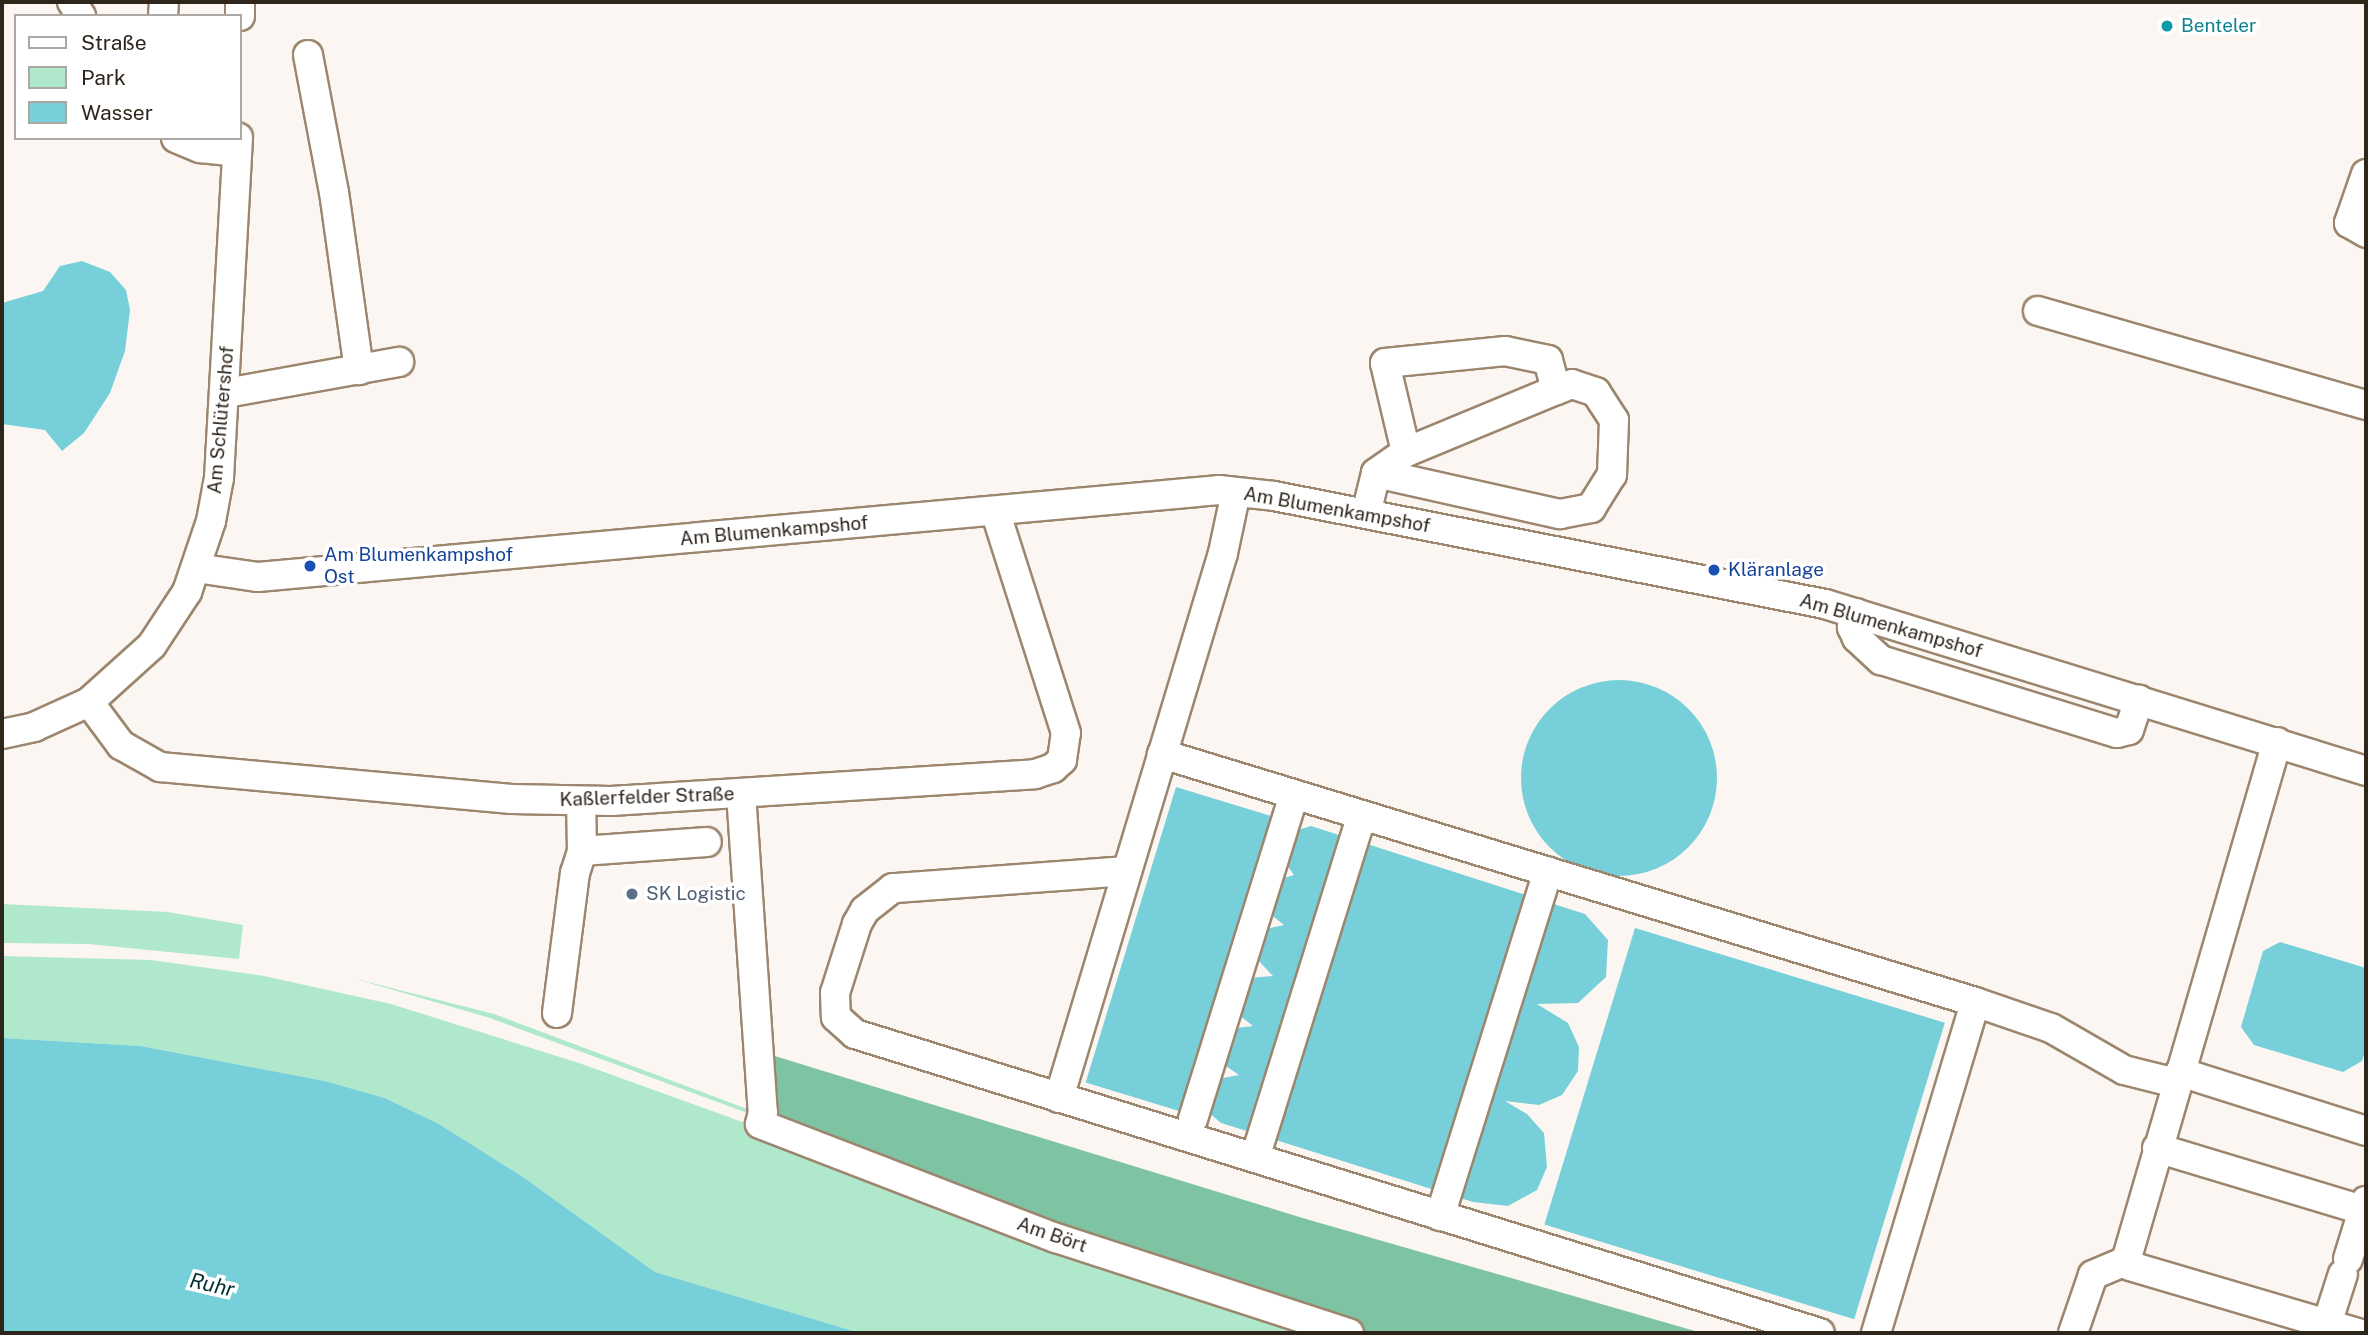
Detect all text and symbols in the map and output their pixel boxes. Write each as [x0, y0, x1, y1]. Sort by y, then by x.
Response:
legend [14, 14, 242, 140]
place label: Benteler [2181, 15, 2256, 37]
marker: Benteler [2159, 18, 2175, 34]
text: Straße [81, 30, 147, 55]
text: Park [81, 65, 126, 90]
text: Wasser [81, 100, 153, 125]
street label: Am Schlütershof [203, 345, 239, 495]
street label: Am Blumenkampshof [1242, 482, 1432, 538]
street label: Am Blumenkampshof [679, 511, 869, 551]
place label: Am Blumenkampshof Ost [324, 544, 513, 588]
marker: Am Blumenkampshof Ost [302, 558, 318, 574]
place label: Kläranlage [1728, 559, 1824, 581]
marker: Kläranlage [1706, 562, 1722, 578]
street label: Am Blumenkampshof [1797, 589, 1985, 663]
street label: Kaßlerfelder Straße [559, 783, 735, 811]
place label: SK Logistic [646, 883, 746, 905]
marker: SK Logistic [624, 886, 640, 902]
street label: Am Bört [1014, 1212, 1090, 1258]
water label: Ruhr [187, 1268, 237, 1302]

